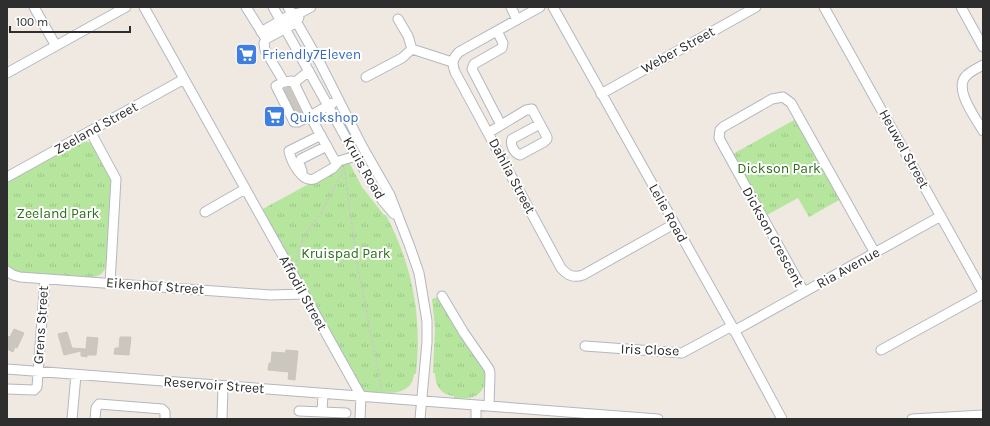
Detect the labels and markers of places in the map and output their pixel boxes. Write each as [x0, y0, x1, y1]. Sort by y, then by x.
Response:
supermarket icon: Friendly7Eleven [233, 41, 259, 67]
place label: Friendly7Eleven [262, 46, 361, 63]
supermarket icon: Quickshop [261, 104, 287, 130]
place label: Quickshop [290, 109, 359, 126]

